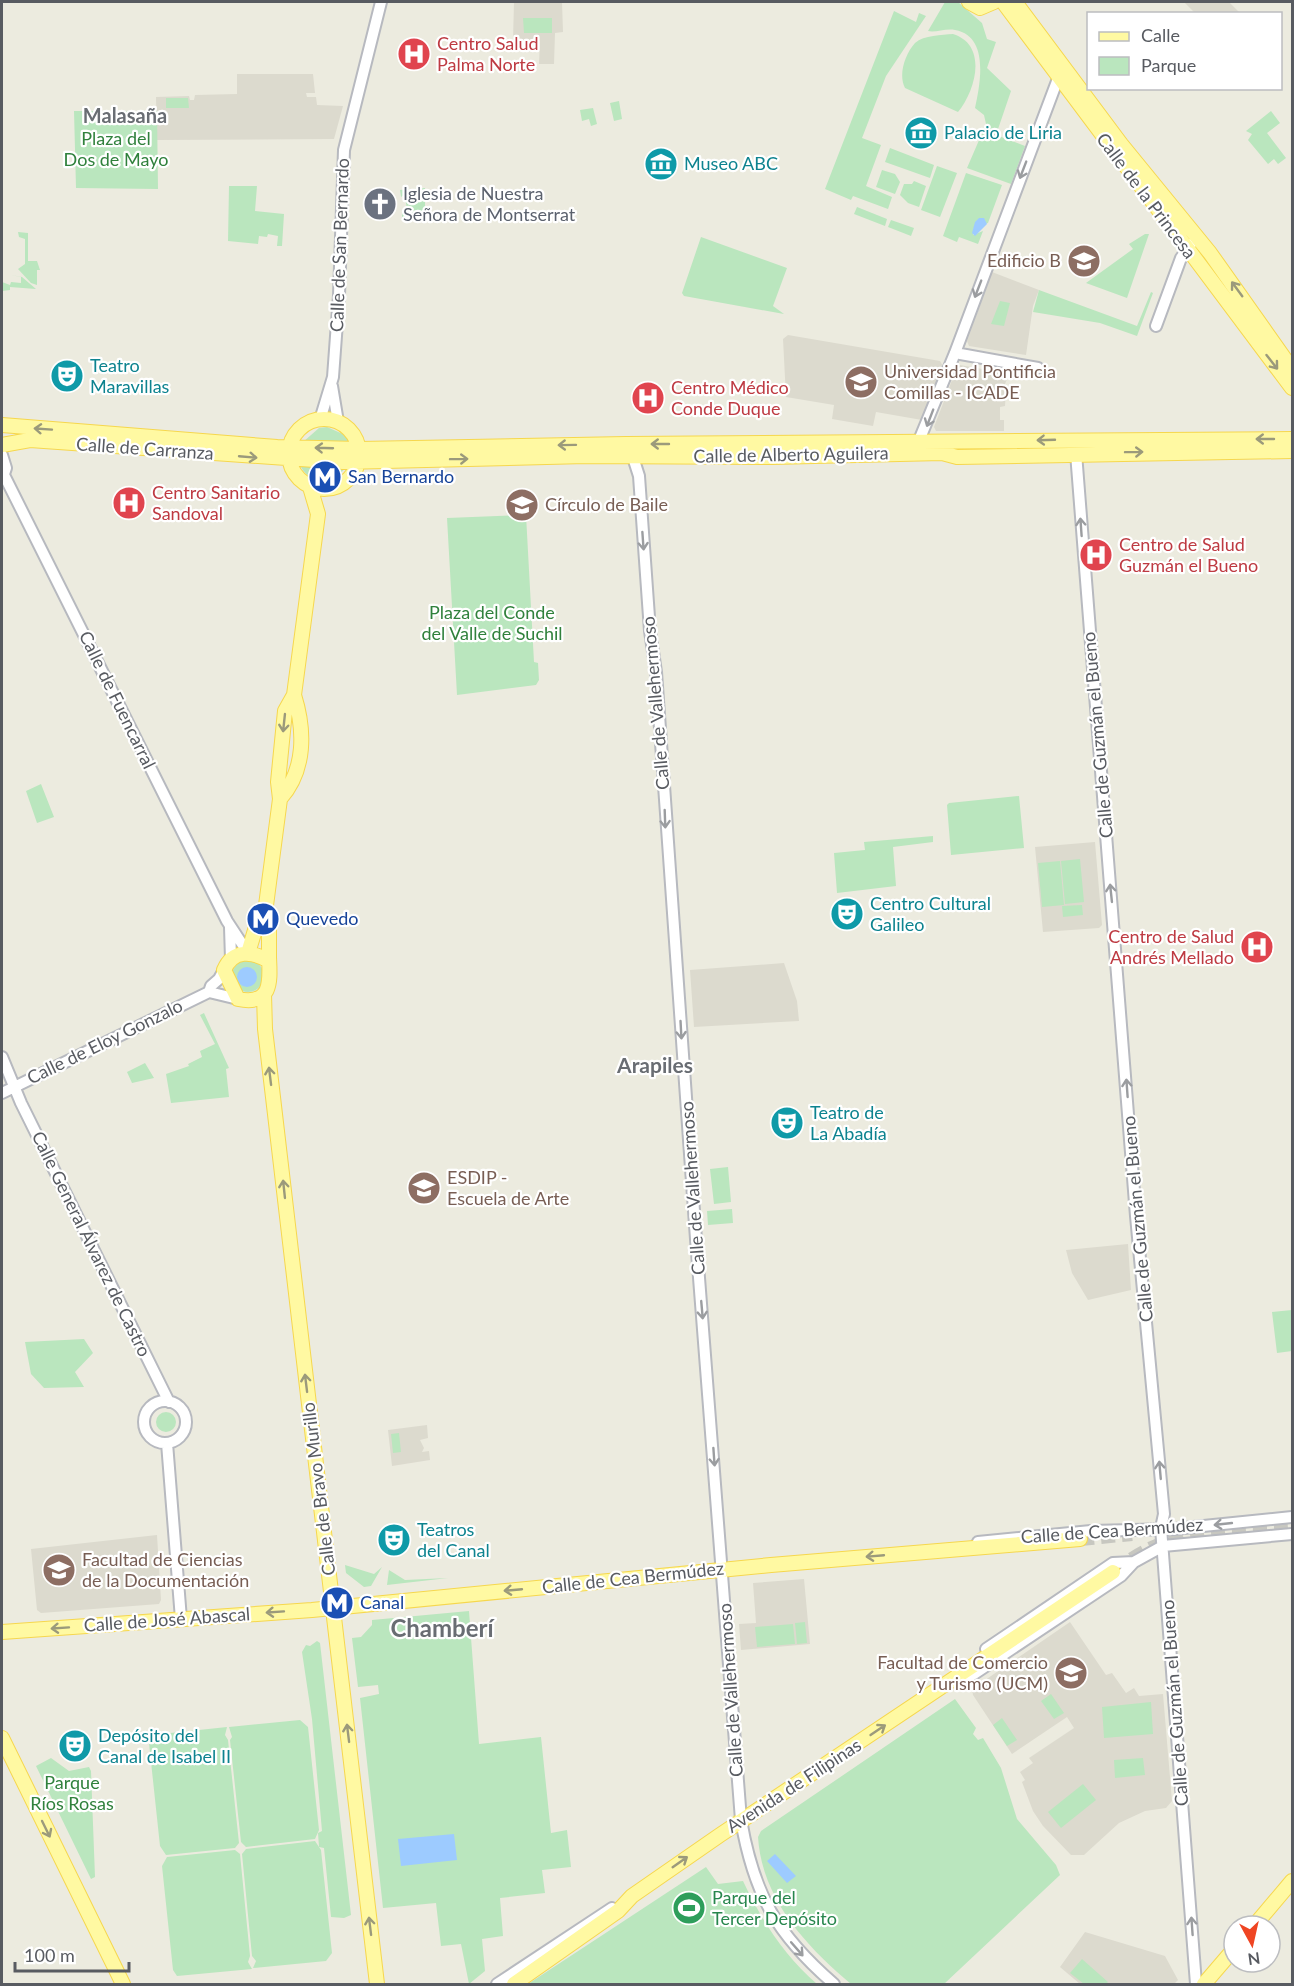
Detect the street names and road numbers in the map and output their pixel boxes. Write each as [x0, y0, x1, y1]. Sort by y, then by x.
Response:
street label: Calle de la Princesa [1092, 128, 1201, 263]
street label: Calle de San Bernardo [325, 158, 353, 332]
street label: Calle de Carranza [76, 432, 215, 464]
street label: Calle de Alberto Aguilera [693, 441, 889, 467]
street label: Calle de Vallehermoso [636, 615, 674, 791]
street label: Calle de Fuencarral [75, 627, 161, 772]
street label: Calle de Guzmán el Bueno [1077, 631, 1117, 839]
street label: Calle de Eloy Gonzalo [23, 994, 186, 1088]
street label: Calle de Vallehermoso [675, 1100, 709, 1276]
street label: Calle de Guzmán el Bueno [1117, 1115, 1157, 1323]
street label: Calle General Álvarez de Castro [28, 1127, 156, 1360]
street label: Calle de Bravo Murillo [296, 1401, 340, 1577]
street label: Calle de Cea Bermúdez [1020, 1513, 1204, 1547]
street label: Calle de Cea Bermúdez [541, 1557, 725, 1597]
street label: Calle de Guzmán el Bueno [1156, 1599, 1192, 1807]
street label: Calle de José Abascal [83, 1602, 251, 1636]
street label: Calle de Vallehermoso [713, 1602, 747, 1778]
street label: Avenida de Filipinas [722, 1733, 865, 1837]

